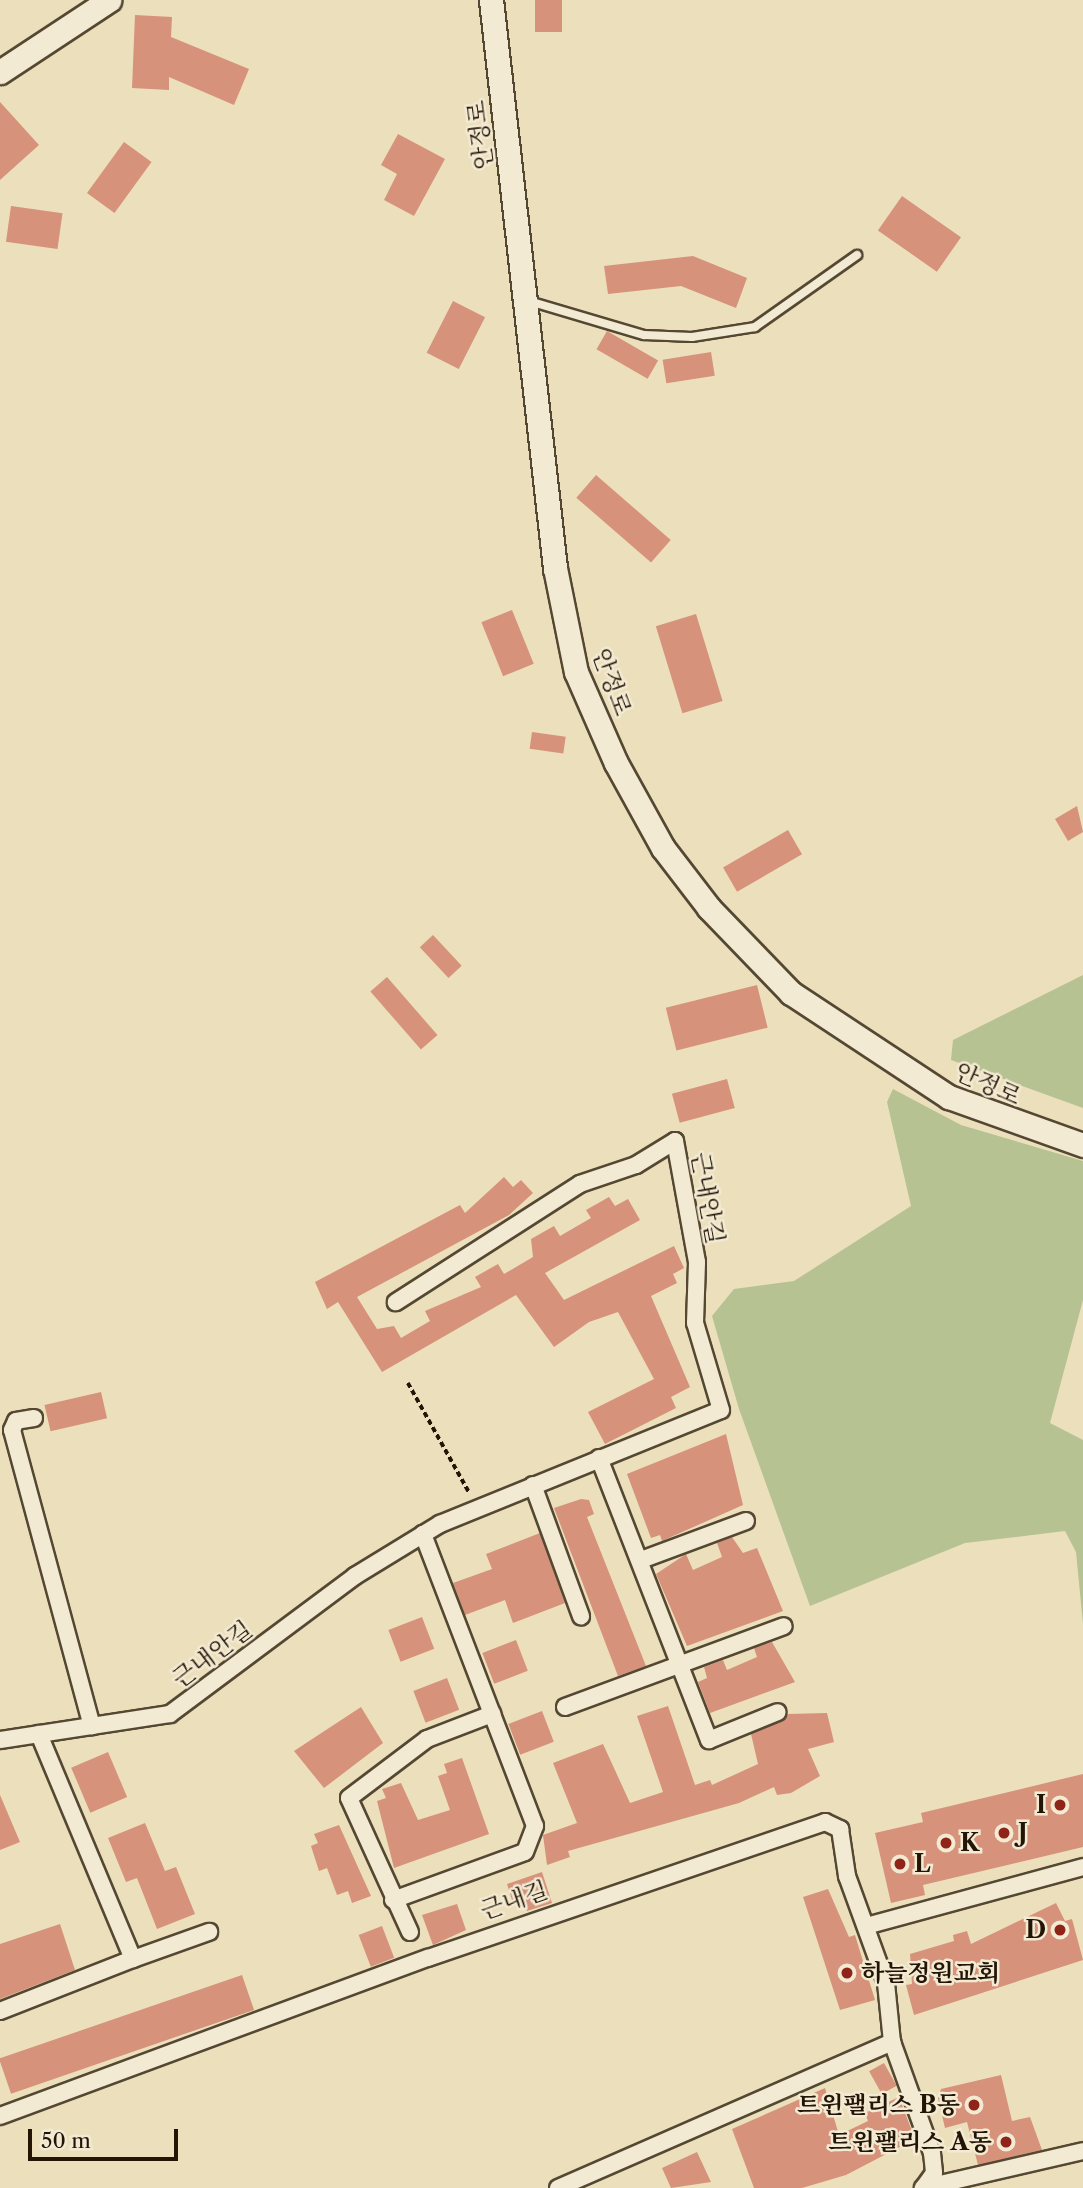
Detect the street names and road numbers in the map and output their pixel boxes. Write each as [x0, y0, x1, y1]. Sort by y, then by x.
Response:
street label: 안정로 [461, 99, 499, 171]
street label: 안정로 [587, 644, 637, 720]
street label: 안정로 [950, 1057, 1026, 1111]
street label: 근내안길 [686, 1150, 730, 1246]
street label: 근내안길 [166, 1615, 258, 1693]
street label: 근내길 [476, 1875, 552, 1925]

